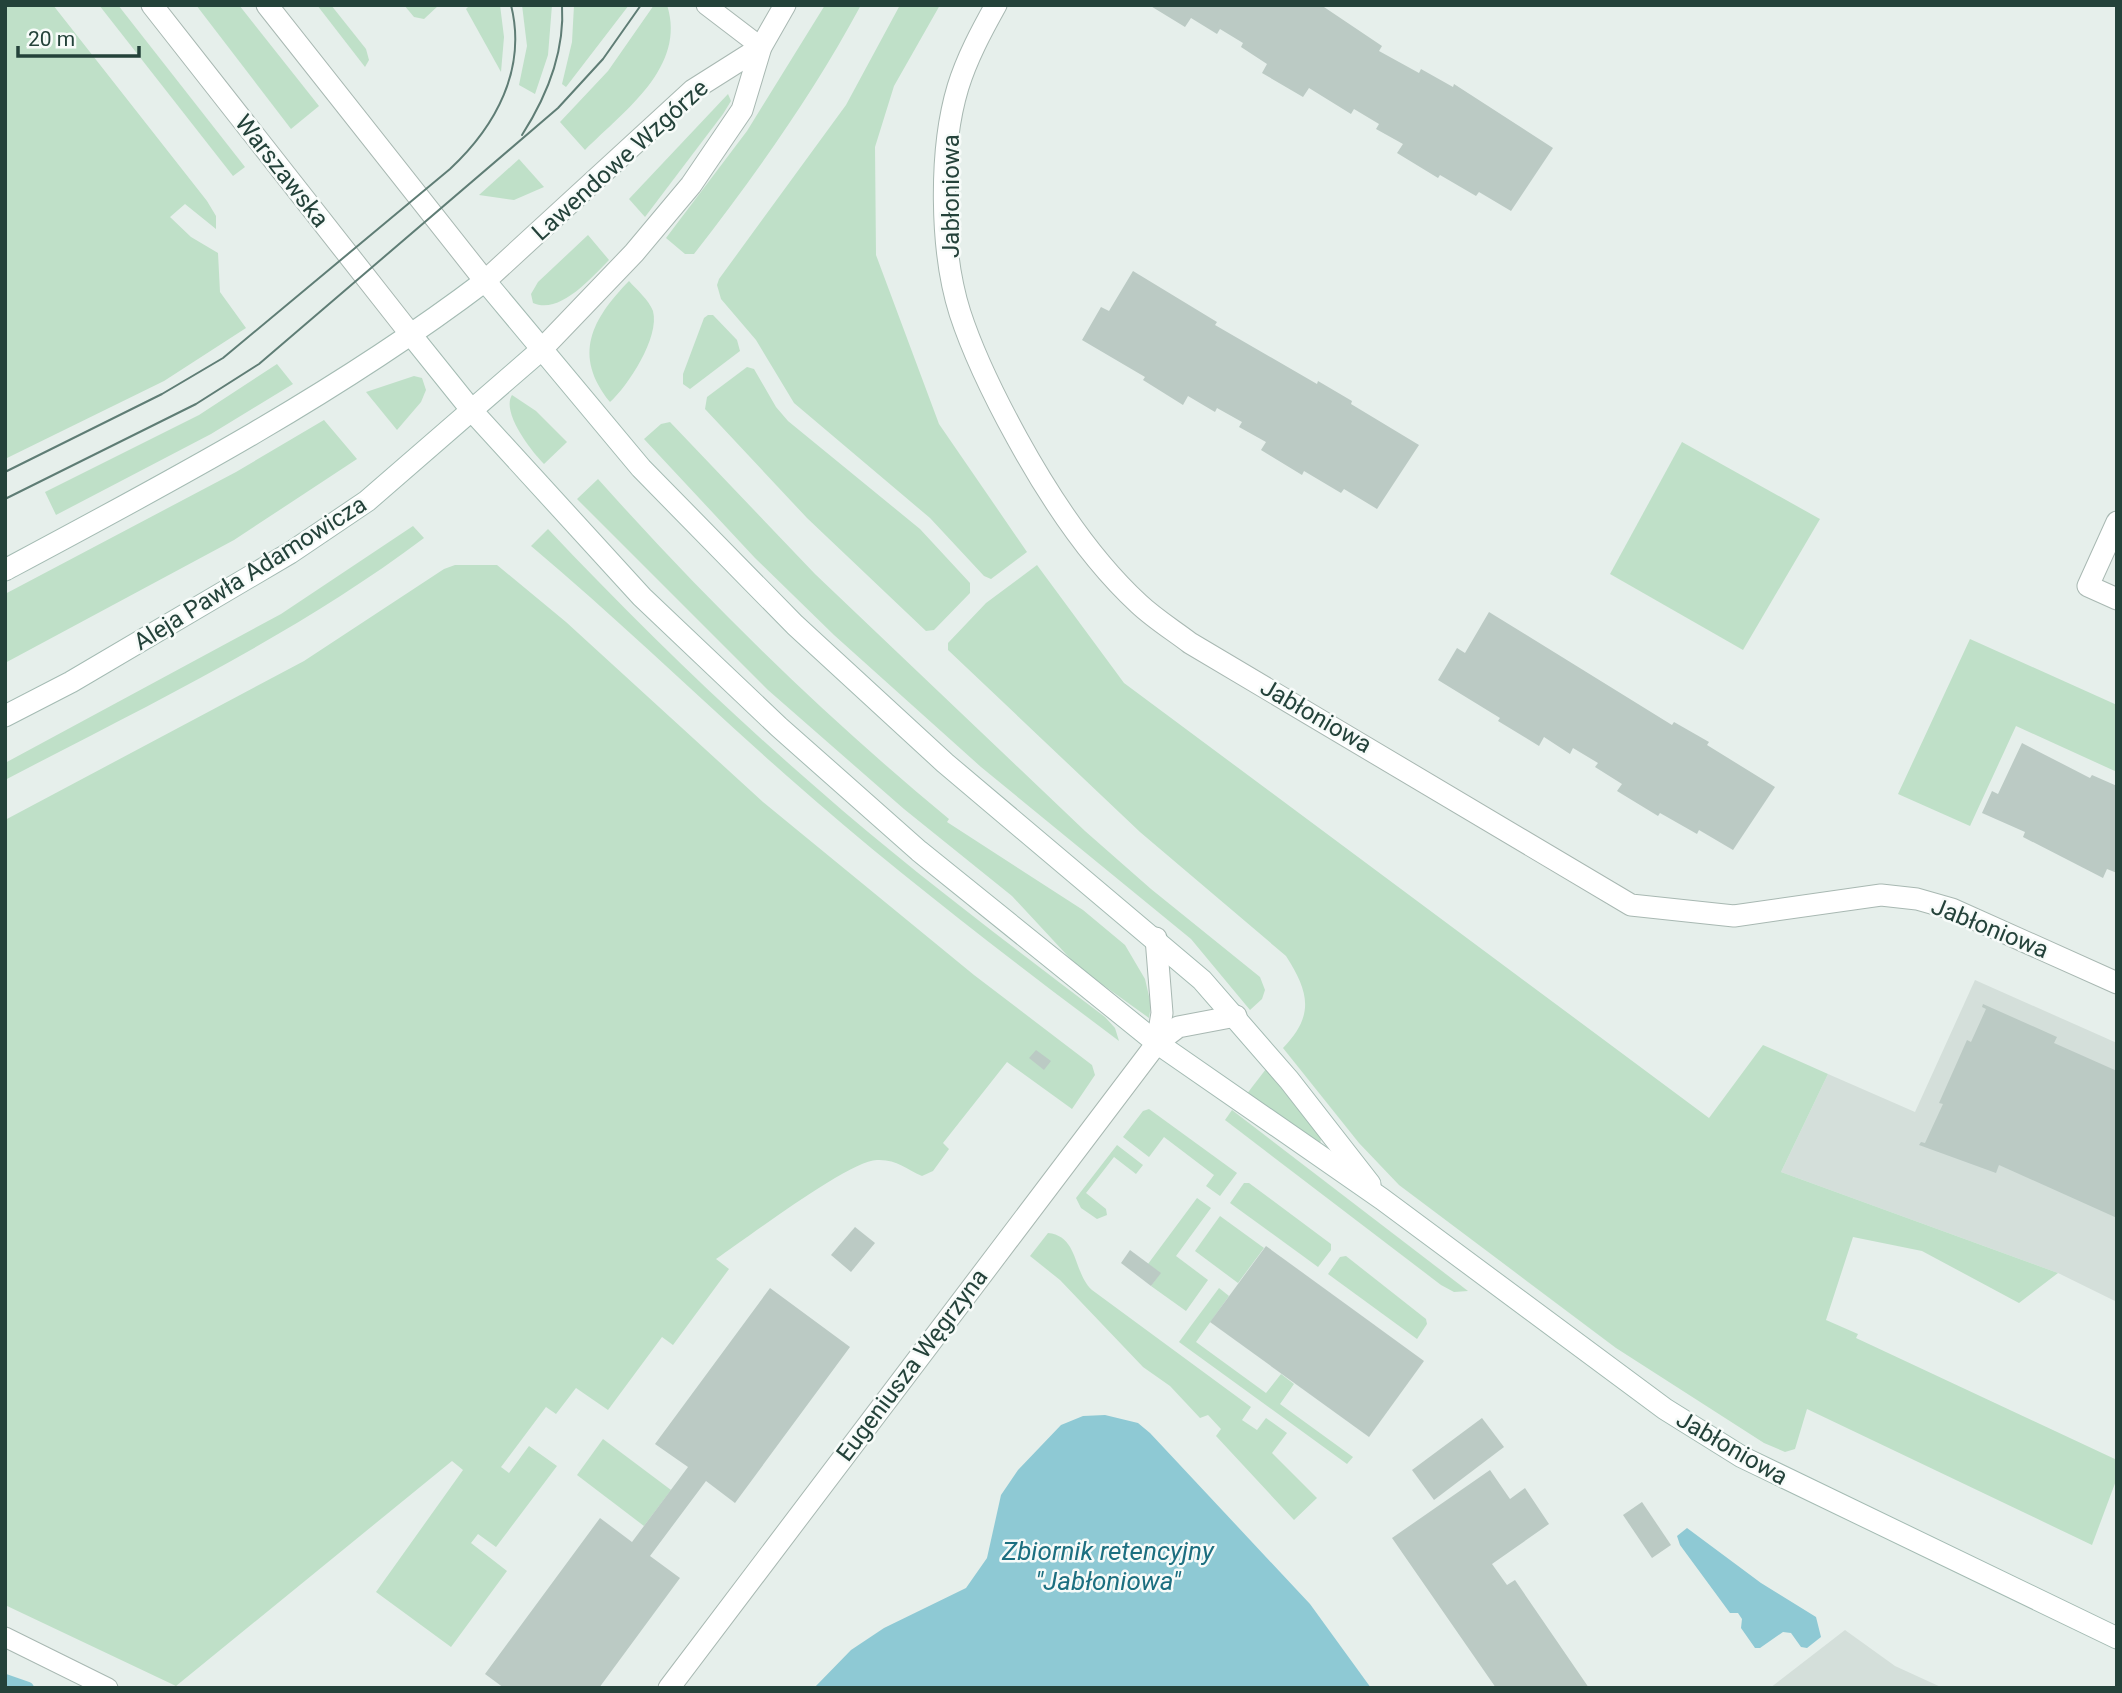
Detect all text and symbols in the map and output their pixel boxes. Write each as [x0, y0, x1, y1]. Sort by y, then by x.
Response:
scale bar [18, 14, 138, 58]
text: 20 m [28, 27, 75, 51]
street label: Lawendowe Wzgórze [526, 74, 714, 246]
street label: Warszawska [229, 109, 335, 233]
street label: Jabłoniowa [937, 134, 965, 258]
street label: Aleja Pawła Adamowicza [129, 490, 371, 656]
street label: Jabłoniowa [1255, 673, 1377, 759]
street label: Jabłoniowa [1927, 892, 2053, 964]
street label: Eugeniusza Węgrzyna [831, 1263, 993, 1467]
street label: Jabłoniowa [1671, 1405, 1793, 1491]
water label: Zbiornik retencyjny "Jabłoniowa" [1001, 1536, 1215, 1596]

